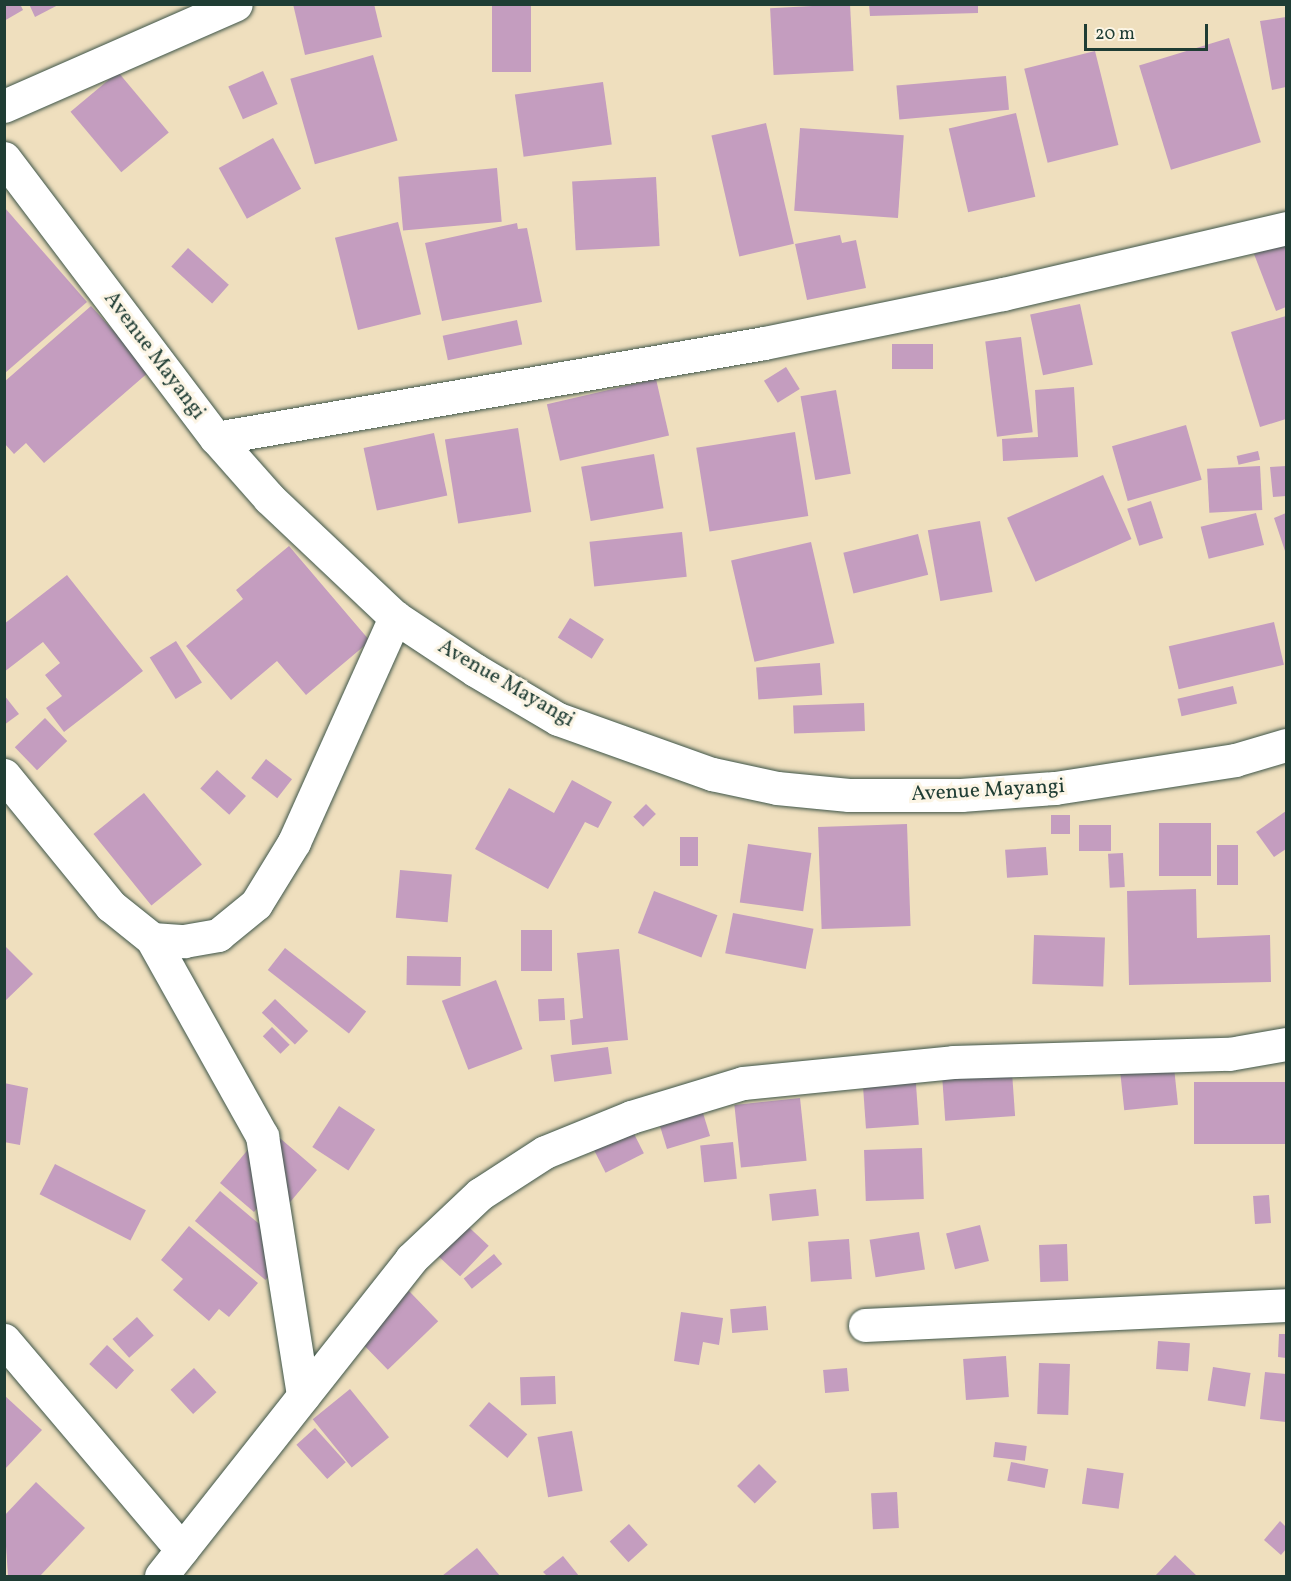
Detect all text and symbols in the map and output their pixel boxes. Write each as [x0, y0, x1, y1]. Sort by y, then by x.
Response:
scale bar [1087, 12, 1212, 50]
text: 20 m [1095, 22, 1135, 47]
street label: Avenue Mayangi [98, 287, 210, 425]
street label: Avenue Mayangi [433, 635, 579, 733]
street label: Avenue Mayangi [911, 774, 1065, 808]

